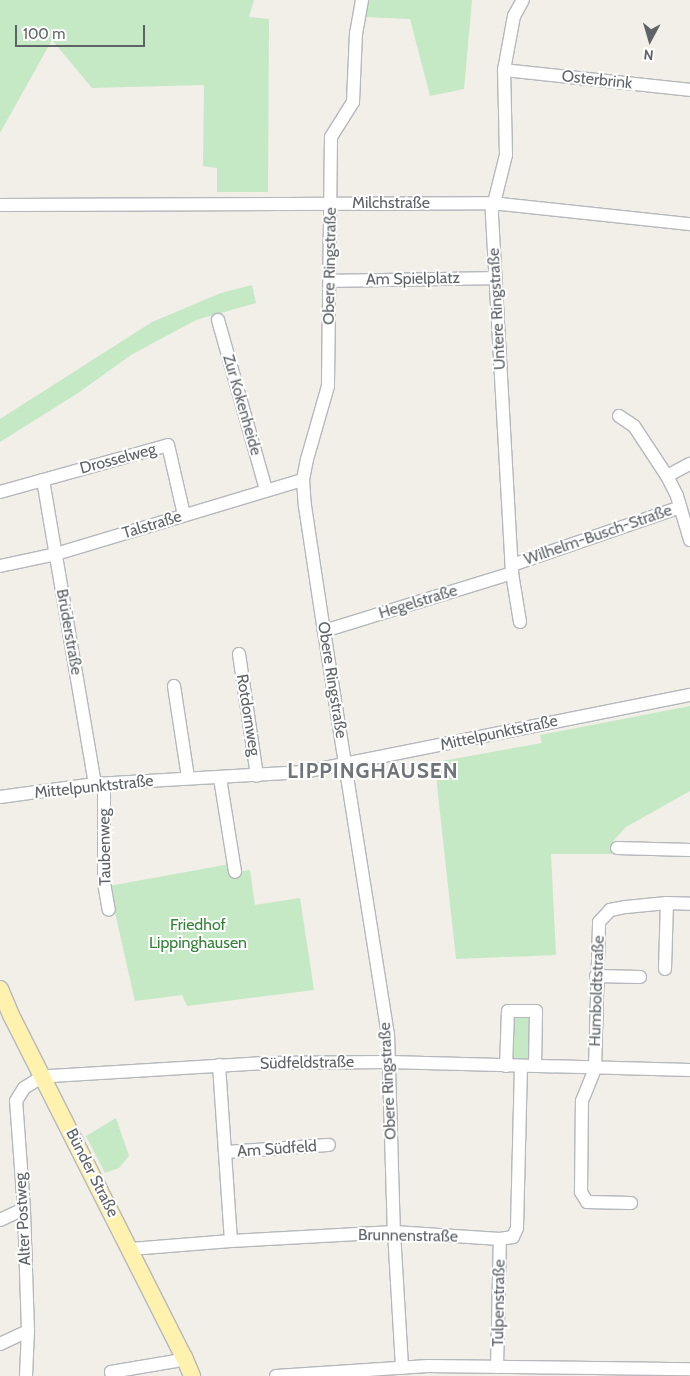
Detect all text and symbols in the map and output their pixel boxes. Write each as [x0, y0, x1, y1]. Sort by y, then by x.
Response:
scale bar [18, 15, 148, 47]
north arrow [625, 15, 675, 65]
text: 100 m [23, 25, 65, 43]
text: N [643, 45, 654, 64]
street label: Osterbrink [561, 67, 633, 93]
street label: Milchstraße [352, 193, 430, 213]
street label: Obere Ringstraße [319, 207, 341, 325]
street label: Untere Ringstraße [484, 248, 510, 370]
street label: Am Spielplatz [366, 269, 460, 289]
street label: Zur Kokenheide [218, 352, 266, 458]
street label: Drosselweg [78, 440, 158, 478]
street label: Wilhelm-Busch-Straße [522, 501, 674, 569]
street label: Talstraße [120, 507, 184, 543]
street label: Hegelstraße [376, 581, 460, 623]
street label: Brüderstraße [52, 587, 86, 677]
street label: Obere Ringstraße [313, 620, 351, 740]
street label: Rotdornweg [232, 673, 264, 757]
street label: Mittelpunktstraße [438, 711, 560, 755]
district label: LIPPINGHAUSEN [286, 758, 460, 784]
street label: Mittelpunktstraße [33, 771, 155, 803]
street label: Taubenweg [95, 808, 115, 886]
park label: Friedhof Lippinghausen [149, 915, 247, 953]
street label: Humboldtstraße [585, 935, 609, 1047]
street label: Obere Ringstraße [375, 1022, 401, 1140]
street label: Südfeldstraße [260, 1053, 354, 1073]
street label: Bünder Straße [61, 1125, 123, 1221]
street label: Am Südfeld [236, 1137, 318, 1161]
street label: Alter Postweg [11, 1172, 35, 1266]
street label: Brunnenstraße [358, 1226, 458, 1246]
street label: Tulpenstraße [489, 1259, 509, 1347]

